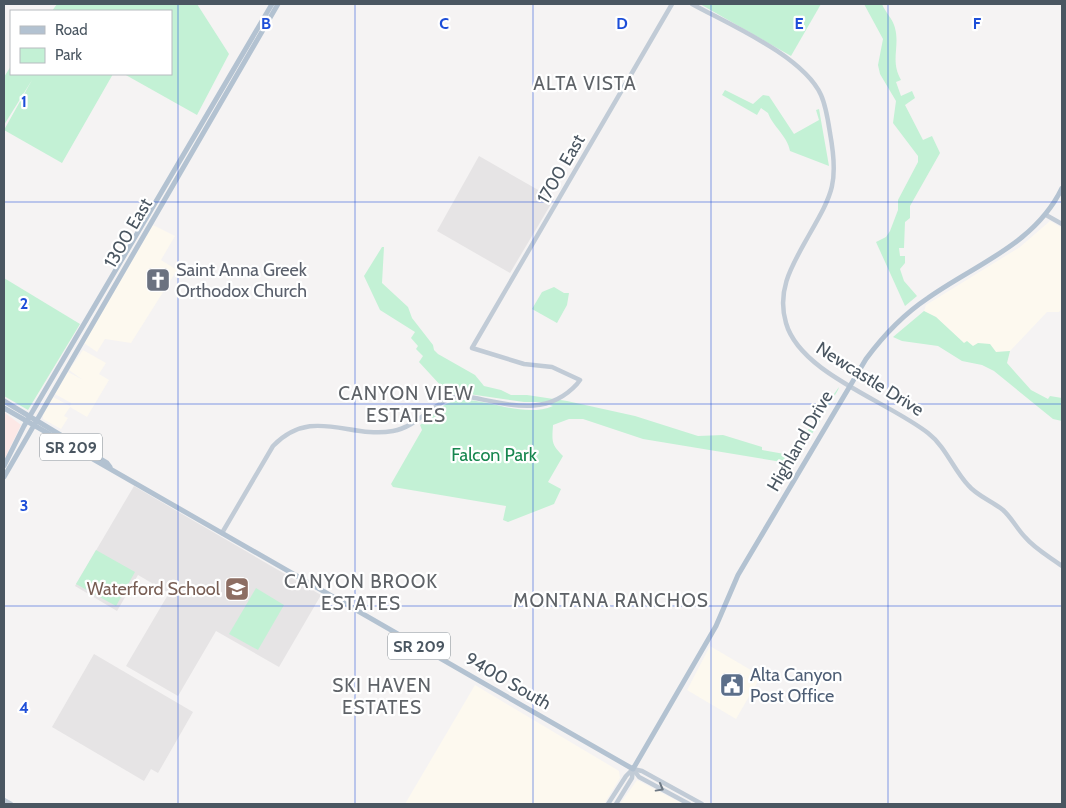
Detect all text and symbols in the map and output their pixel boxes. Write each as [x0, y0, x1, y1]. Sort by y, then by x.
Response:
legend [10, 10, 172, 75]
text: B [261, 14, 271, 33]
text: C [439, 14, 449, 33]
text: D [616, 14, 628, 33]
text: E [794, 14, 804, 33]
text: F [973, 14, 982, 33]
text: Road [55, 21, 88, 39]
text: Park [55, 46, 82, 64]
district label: ALTA VISTA [533, 72, 637, 95]
text: 1 [21, 92, 27, 111]
street label: 1700 East [532, 131, 590, 207]
street label: 1300 East [99, 194, 157, 272]
place label: Saint Anna Greek Orthodox Church [176, 259, 308, 302]
church icon: Saint Anna Greek Orthodox Church [145, 267, 171, 293]
text: 2 [20, 294, 28, 313]
street label: Newcastle Drive [812, 337, 928, 421]
district label: CANYON VIEW ESTATES [338, 382, 474, 427]
street label: Highland Drive [762, 387, 838, 495]
road number: SR 209 [40, 434, 102, 461]
park label: Falcon Park [451, 444, 538, 466]
text: 3 [20, 496, 28, 515]
district label: CANYON BROOK ESTATES [284, 570, 438, 615]
school or university icon: Waterford School [224, 576, 250, 602]
place label: Waterford School [87, 578, 221, 600]
district label: MONTANA RANCHOS [513, 589, 709, 612]
road number: SR 209 [388, 632, 450, 659]
street label: 9400 South [461, 648, 555, 714]
place label: Alta Canyon Post Office [750, 664, 842, 707]
public building icon: Alta Canyon Post Office [719, 672, 745, 698]
district label: SKI HAVEN ESTATES [332, 674, 432, 719]
text: 4 [19, 698, 29, 717]
one-way arrow [654, 782, 663, 792]

